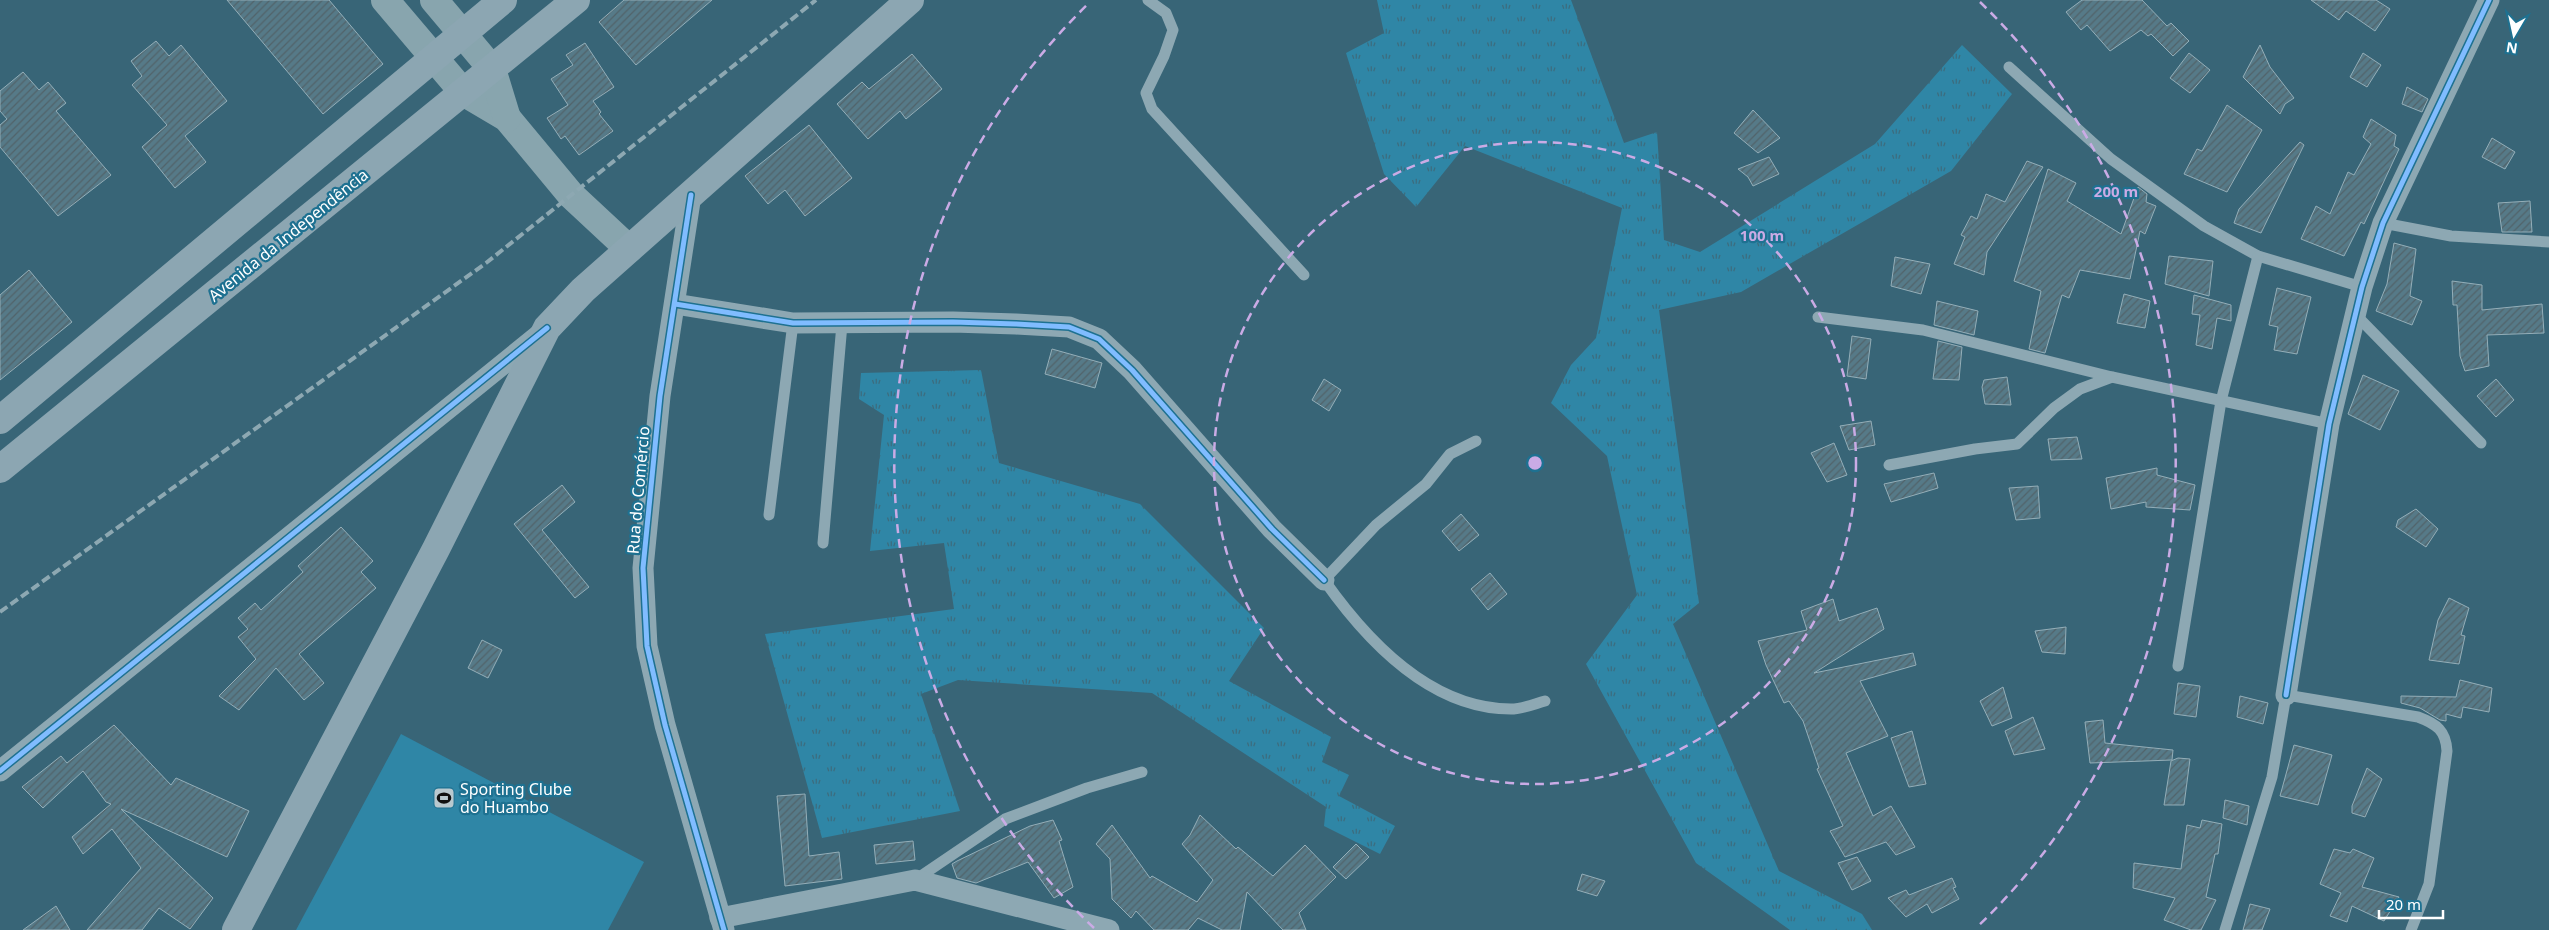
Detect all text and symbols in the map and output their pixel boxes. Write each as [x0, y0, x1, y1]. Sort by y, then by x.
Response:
north arrow [2489, 10, 2539, 60]
text: N [2505, 38, 2519, 59]
street label: Avenida da Independência [203, 164, 373, 306]
text: 200 m [2094, 181, 2138, 201]
text: 100 m [1740, 225, 1784, 245]
street label: Rua do Comércio [621, 425, 655, 555]
centre of rings [1526, 454, 1544, 472]
place label: Sporting Clube do Huambo [460, 778, 572, 818]
sports icon: Sporting Clube do Huambo [432, 786, 456, 810]
scale bar [2379, 888, 2443, 920]
text: 20 m [2386, 894, 2421, 914]

